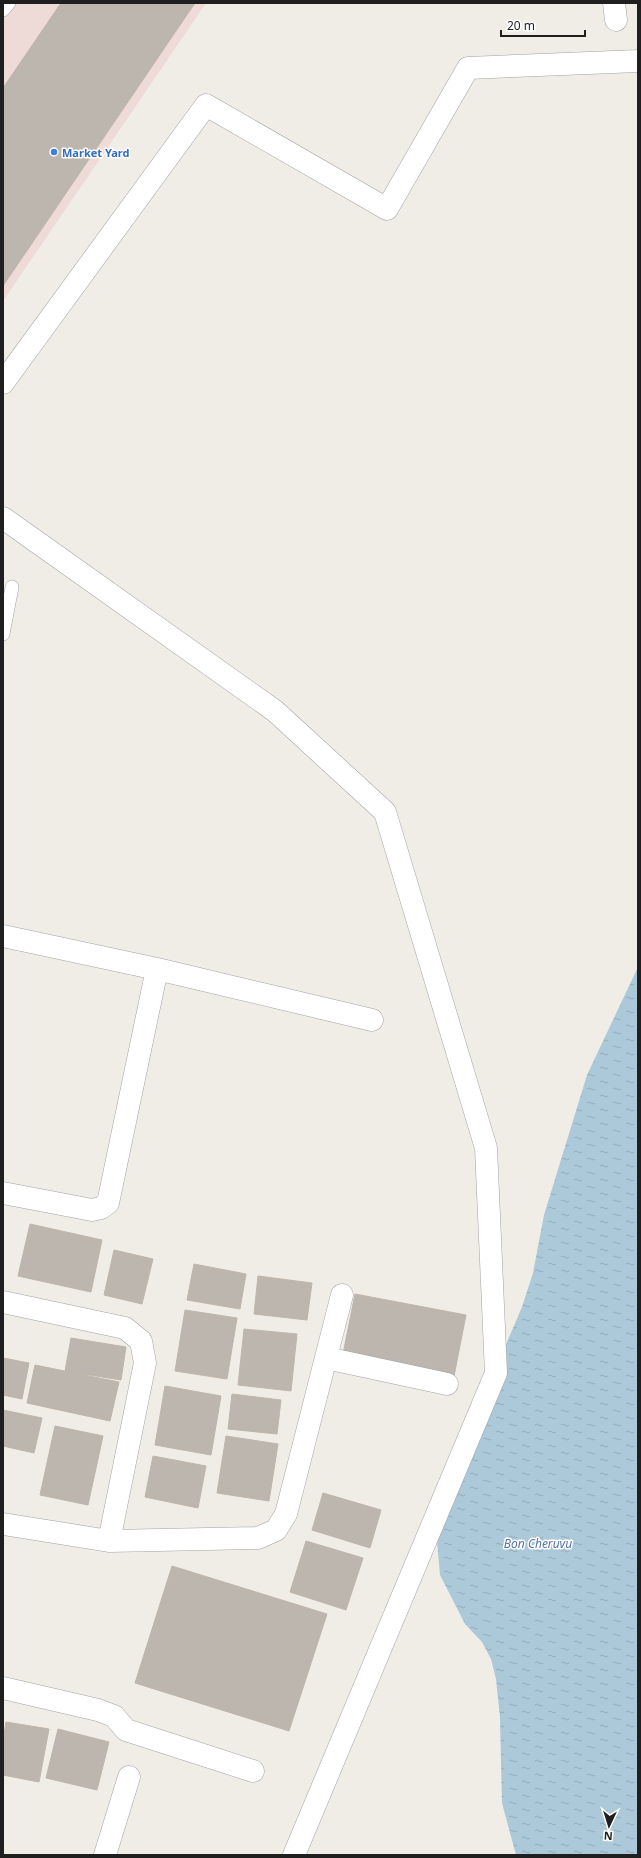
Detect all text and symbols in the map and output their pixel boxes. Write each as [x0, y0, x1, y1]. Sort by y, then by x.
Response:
scale bar [501, 12, 585, 38]
text: 20 m [507, 17, 535, 34]
place label: Market Yard [62, 145, 130, 160]
marker: Market Yard [49, 147, 59, 157]
water label: Bon Cheruvu [504, 1535, 572, 1552]
north arrow [589, 1806, 629, 1846]
text: N [603, 1829, 613, 1844]

